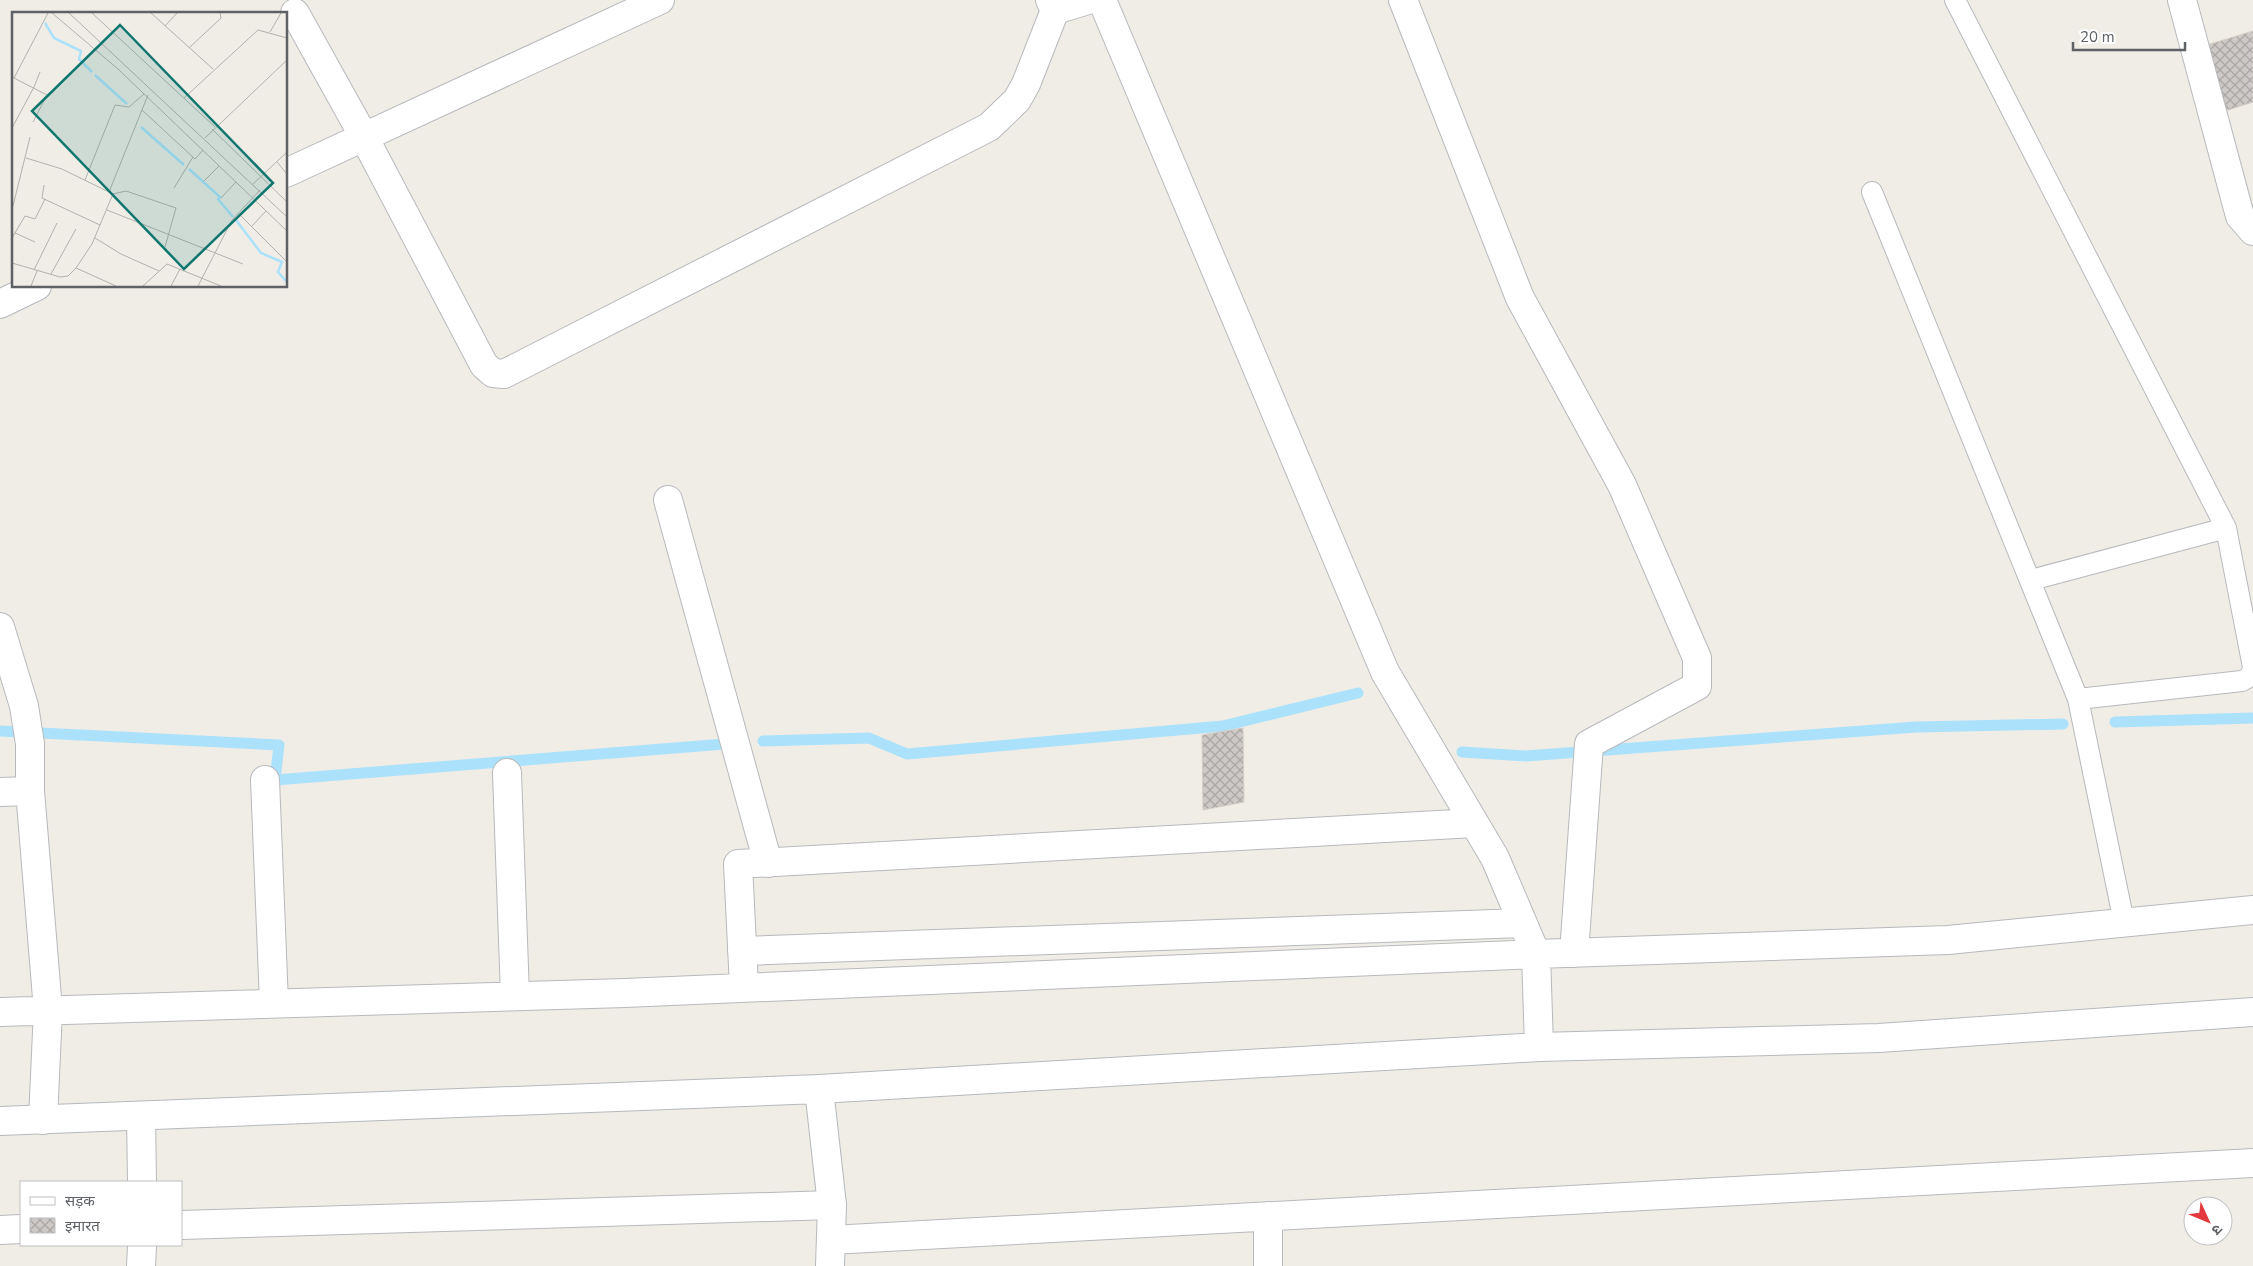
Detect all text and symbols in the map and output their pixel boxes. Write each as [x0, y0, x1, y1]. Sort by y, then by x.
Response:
inset map [12, 12, 288, 288]
scale bar [2073, 20, 2186, 52]
text: 20 m [2080, 27, 2115, 47]
legend [20, 1181, 182, 1246]
text: सड़क [65, 1191, 95, 1211]
north arrow [2183, 1196, 2233, 1246]
text: इमारत [65, 1216, 100, 1236]
text: उ [2207, 1220, 2227, 1240]

